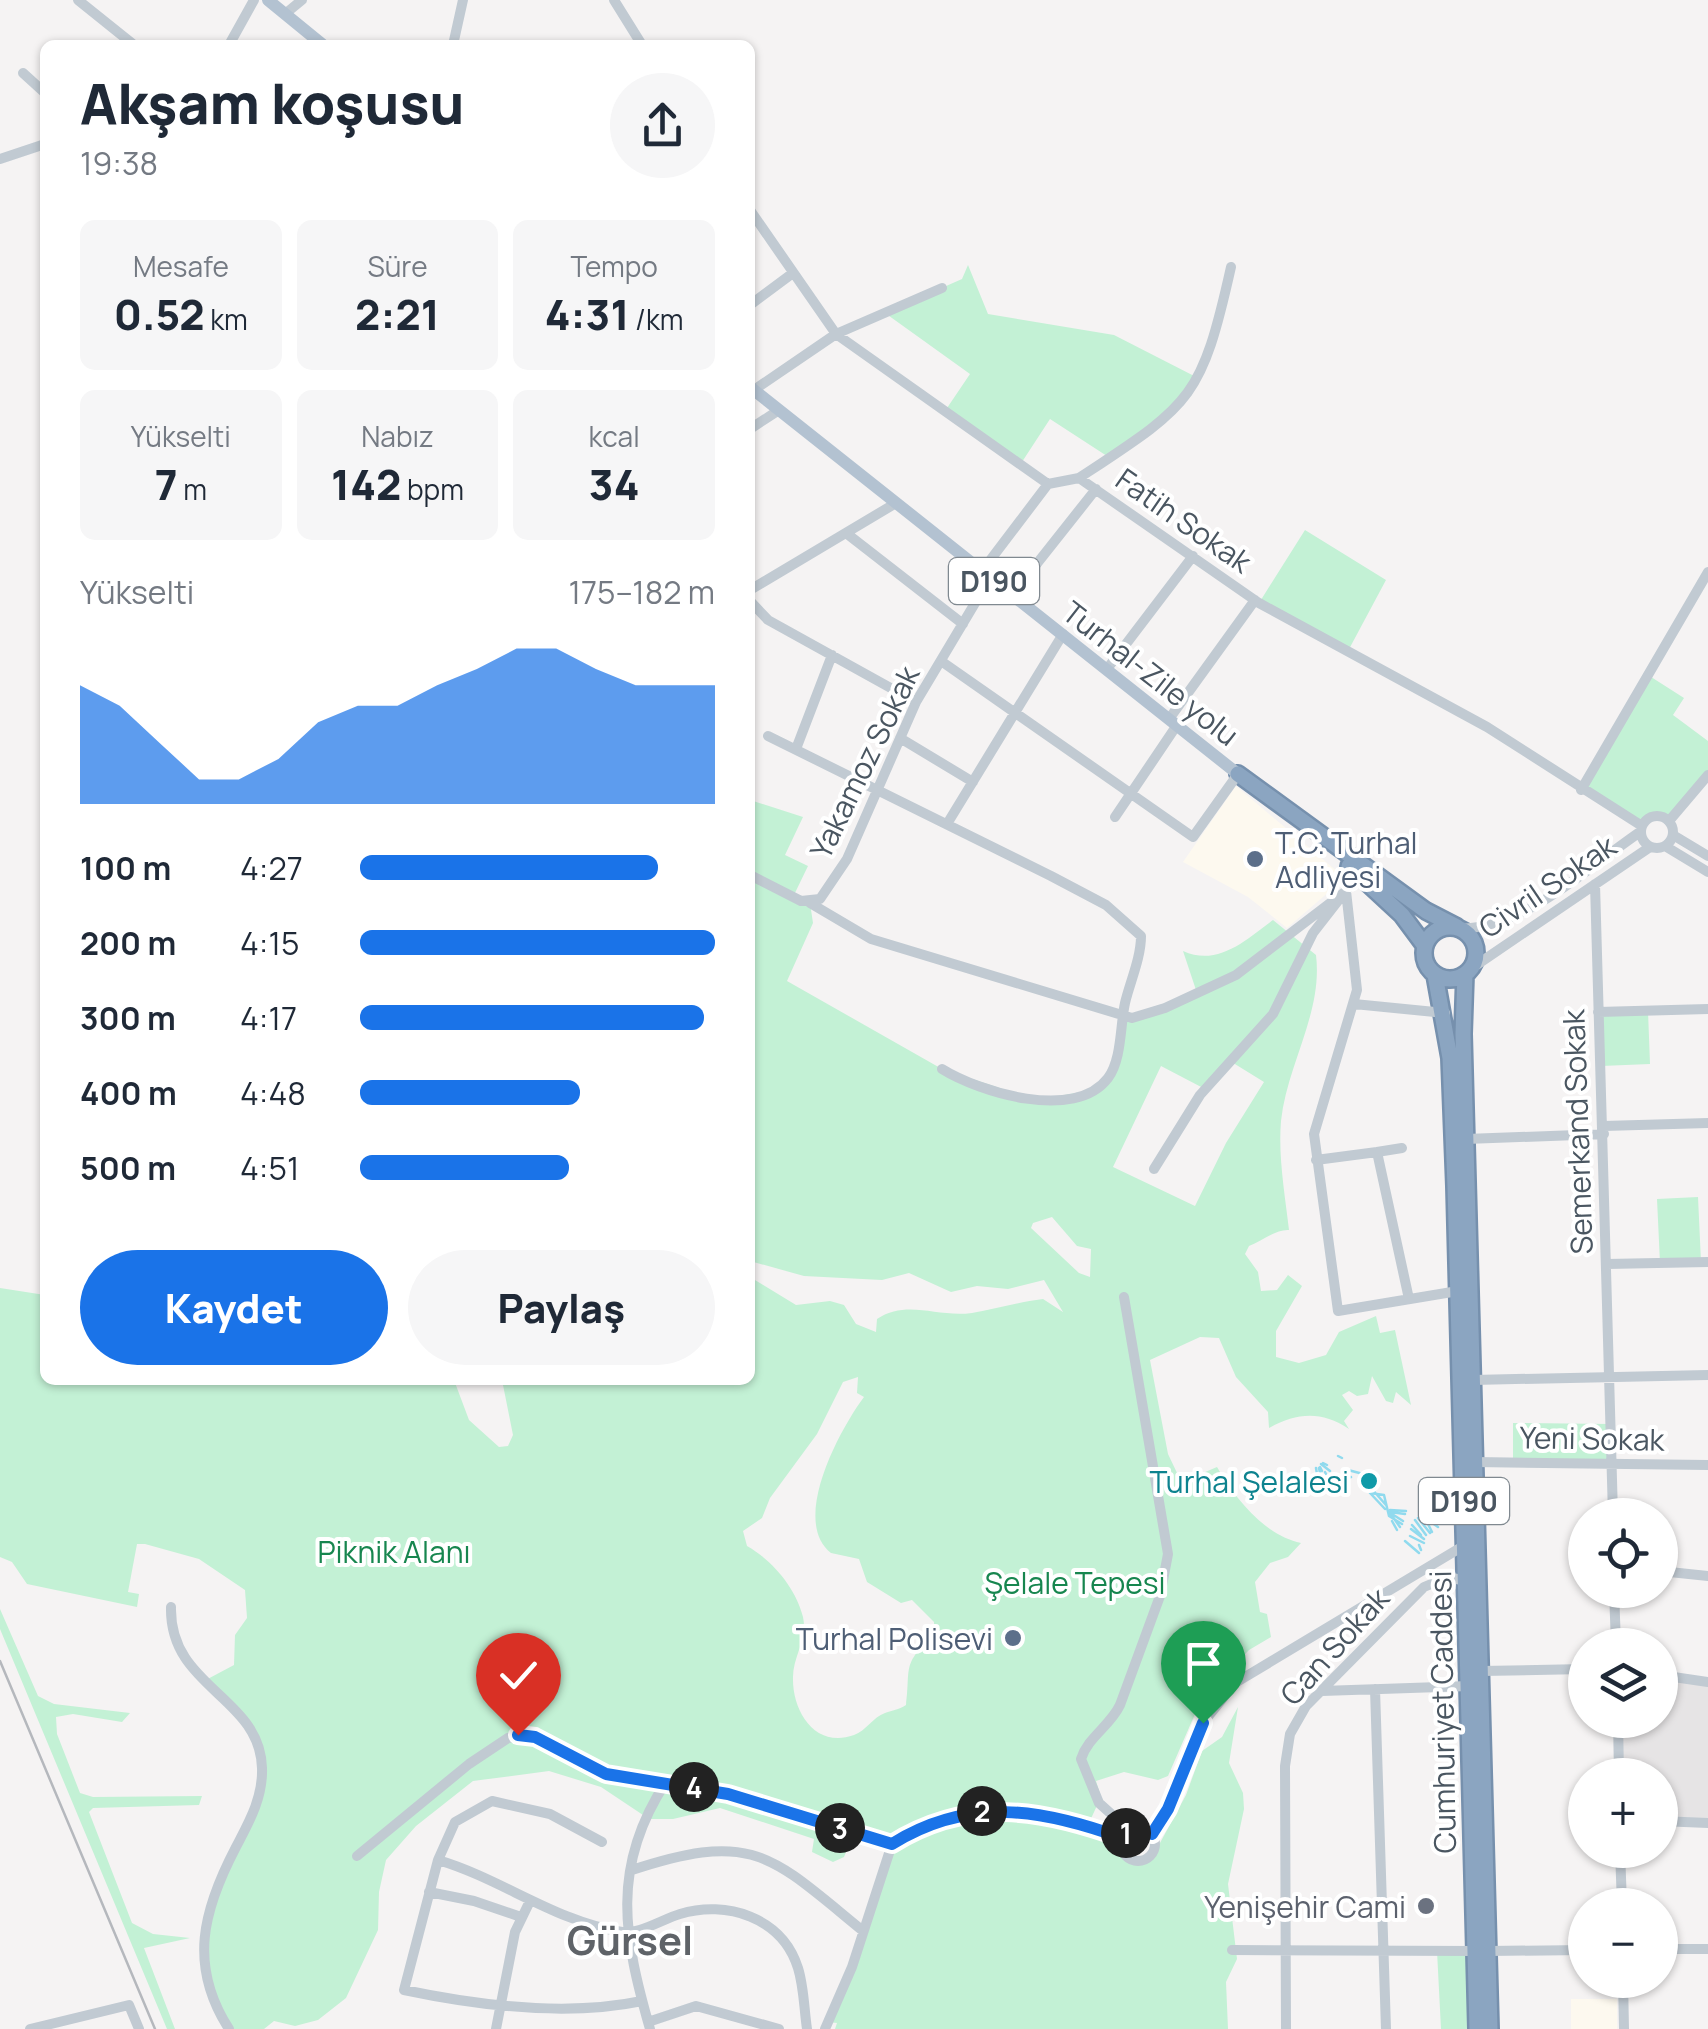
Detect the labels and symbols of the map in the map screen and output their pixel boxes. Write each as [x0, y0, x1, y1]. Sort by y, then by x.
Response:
street label: Fatih Sokak [1108, 458, 1261, 582]
road number: D190 [949, 558, 1039, 604]
street label: Turhal-Zile yolu [1054, 591, 1248, 755]
street label: Yakamoz Sokak [800, 658, 929, 865]
place label: T.C. Turhal Adliyesi [1275, 822, 1418, 897]
street label: Civril Sokak [1470, 824, 1625, 947]
marker: T.C. Turhal Adliyesi [1244, 848, 1266, 870]
street label: Semerkand Sokak [1552, 1008, 1602, 1255]
street label: Yeni Sokak [1519, 1416, 1666, 1460]
place label: Turhal Şelalesi [1149, 1461, 1349, 1502]
marker: Turhal Şelalesi [1358, 1470, 1380, 1492]
road number: D190 [1419, 1478, 1509, 1524]
park label: Piknik Alanı [317, 1531, 471, 1572]
park label: Şelale Tepesi [985, 1562, 1165, 1603]
street label: Cumhuriyet Caddesi [1419, 1570, 1465, 1854]
street label: Can Sokak [1270, 1578, 1398, 1713]
place label: Turhal Polisevi [796, 1618, 993, 1659]
pin [1161, 1621, 1246, 1724]
marker: Turhal Polisevi [1002, 1627, 1024, 1649]
pin [476, 1633, 561, 1736]
pin: 4 [669, 1762, 719, 1812]
pin: 2 [957, 1786, 1007, 1836]
pin: 3 [815, 1803, 865, 1853]
pin: 1 [1101, 1808, 1151, 1858]
place label: Yenişehir Cami [1204, 1886, 1406, 1927]
marker: Yenişehir Cami [1415, 1895, 1437, 1917]
district label: Gürsel [567, 1912, 693, 1967]

